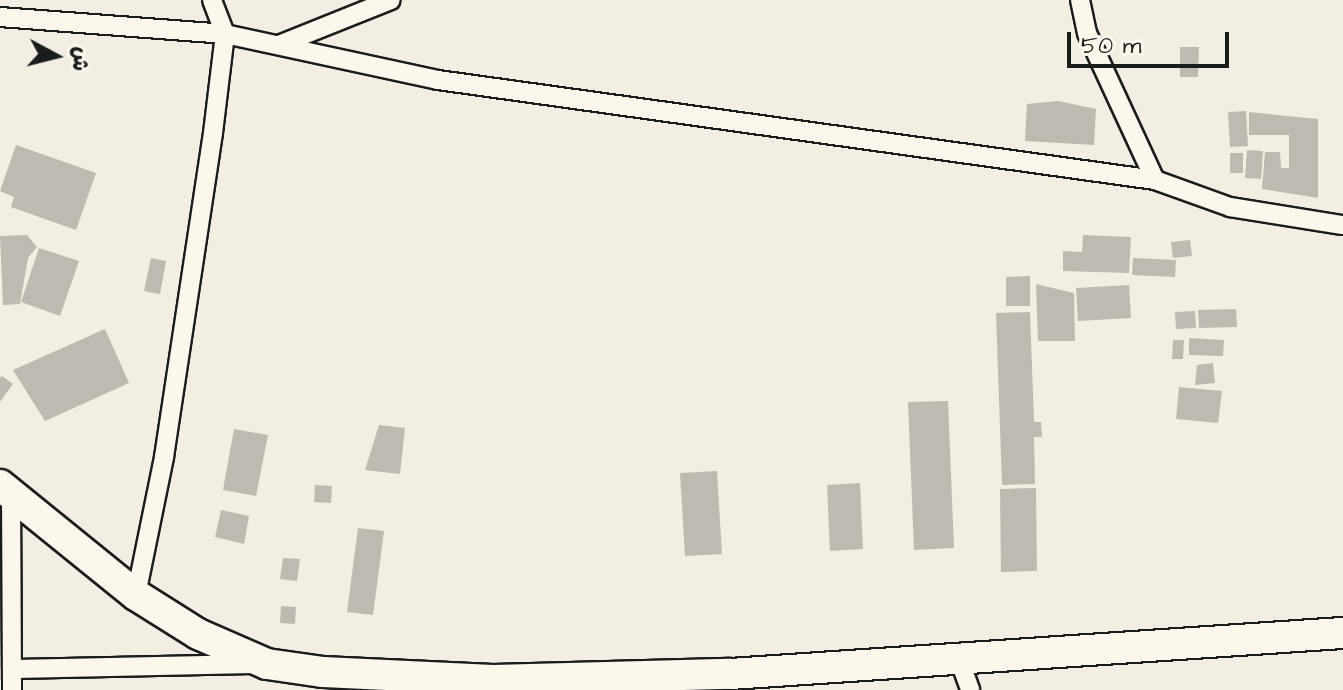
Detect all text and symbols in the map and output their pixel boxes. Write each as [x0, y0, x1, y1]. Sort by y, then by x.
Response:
north arrow [16, 16, 96, 96]
scale bar [1071, 16, 1233, 66]
text: 50 m [1081, 29, 1141, 63]
text: ش [63, 45, 97, 73]

